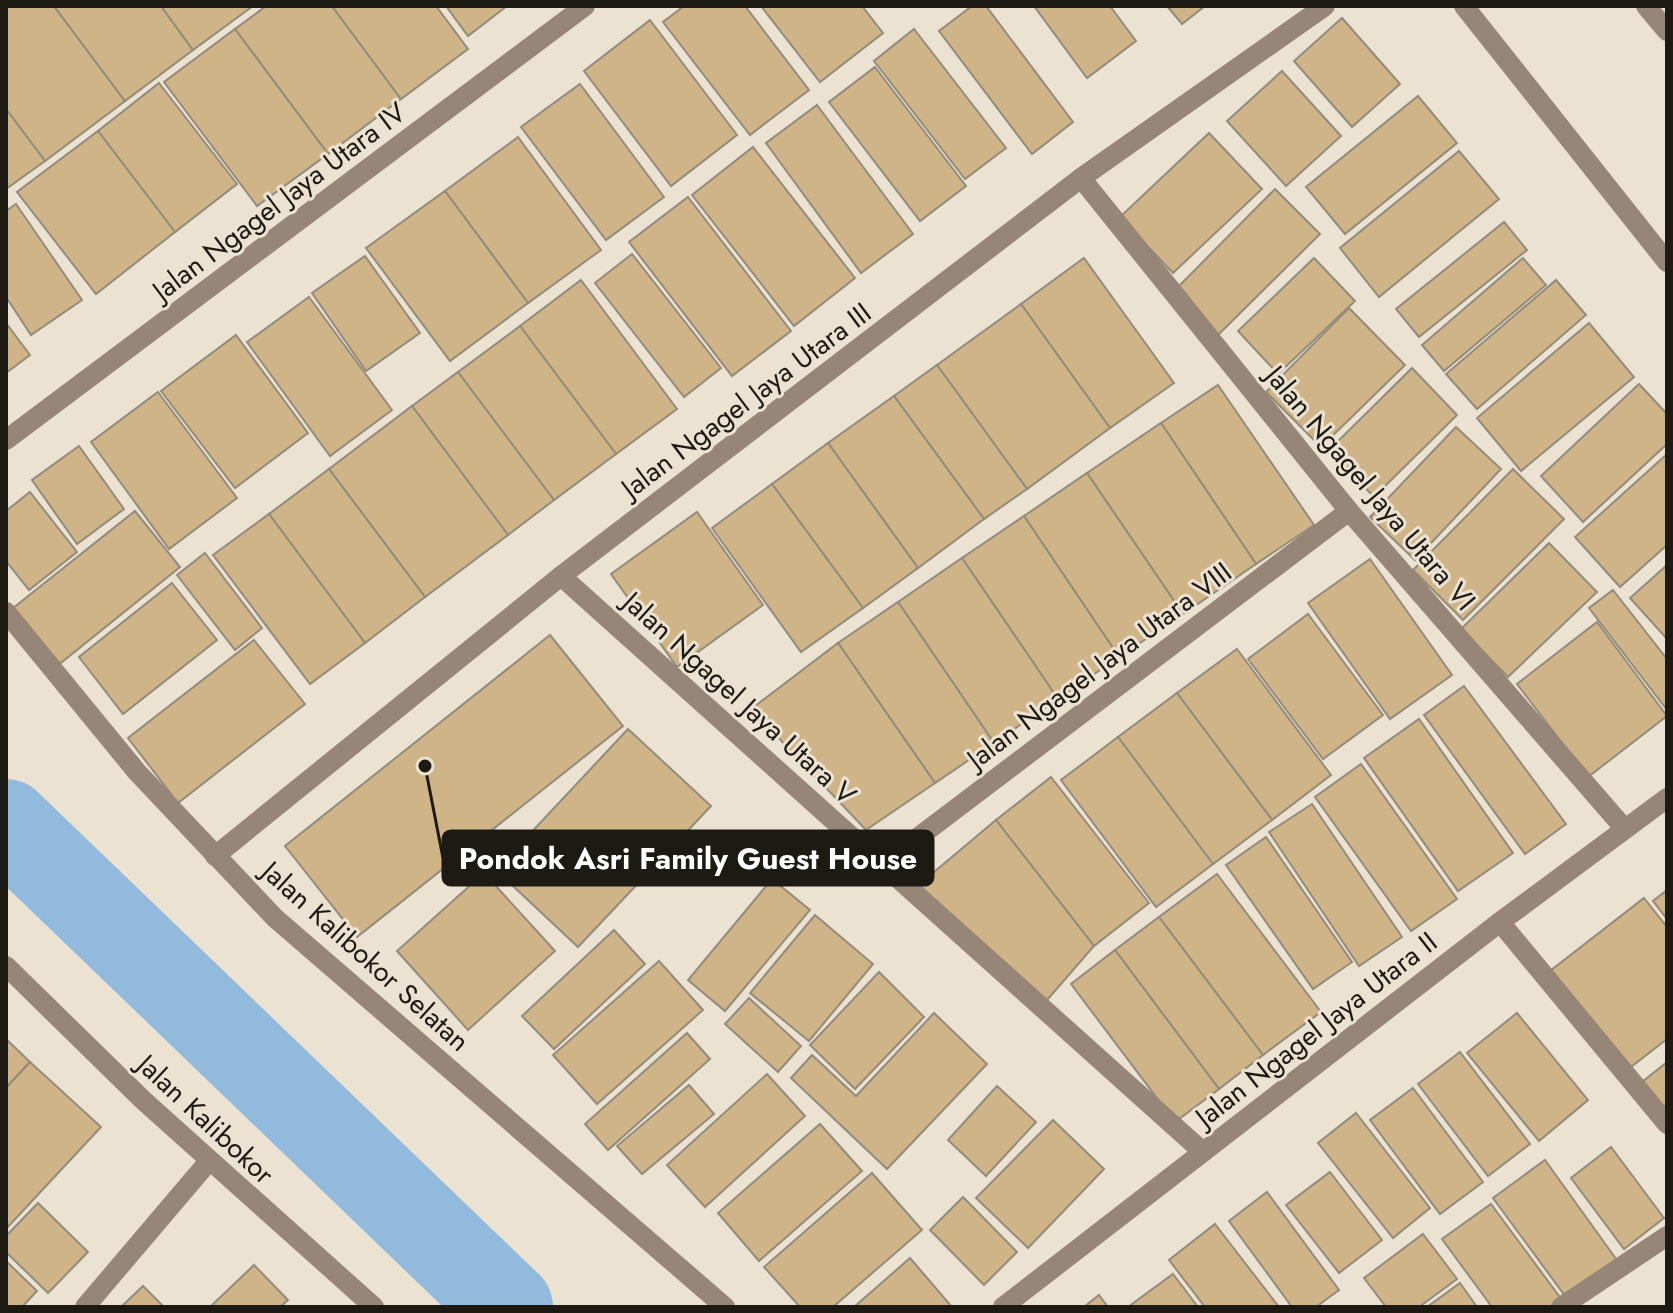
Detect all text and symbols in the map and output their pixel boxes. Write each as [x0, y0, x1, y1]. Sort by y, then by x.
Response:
street label: Jalan Ngagel Jaya Utara IV [141, 92, 415, 313]
street label: Jalan Ngagel Jaya Utara III [610, 293, 880, 511]
street label: Jalan Ngagel Jaya Utara VI [1253, 354, 1485, 620]
street label: Jalan Ngagel Jaya Utara VIII [955, 552, 1240, 781]
street label: Jalan Ngagel Jaya Utara V [611, 580, 866, 815]
callout: Pondok Asri Family Guest House [443, 831, 933, 885]
text: Pondok Asri Family Guest House [459, 837, 917, 880]
street label: Jalan Kalibokor Selatan [250, 849, 479, 1061]
street label: Jalan Ngagel Jaya Utara II [1184, 922, 1446, 1139]
street label: Jalan Kalibokor [125, 1042, 284, 1194]

